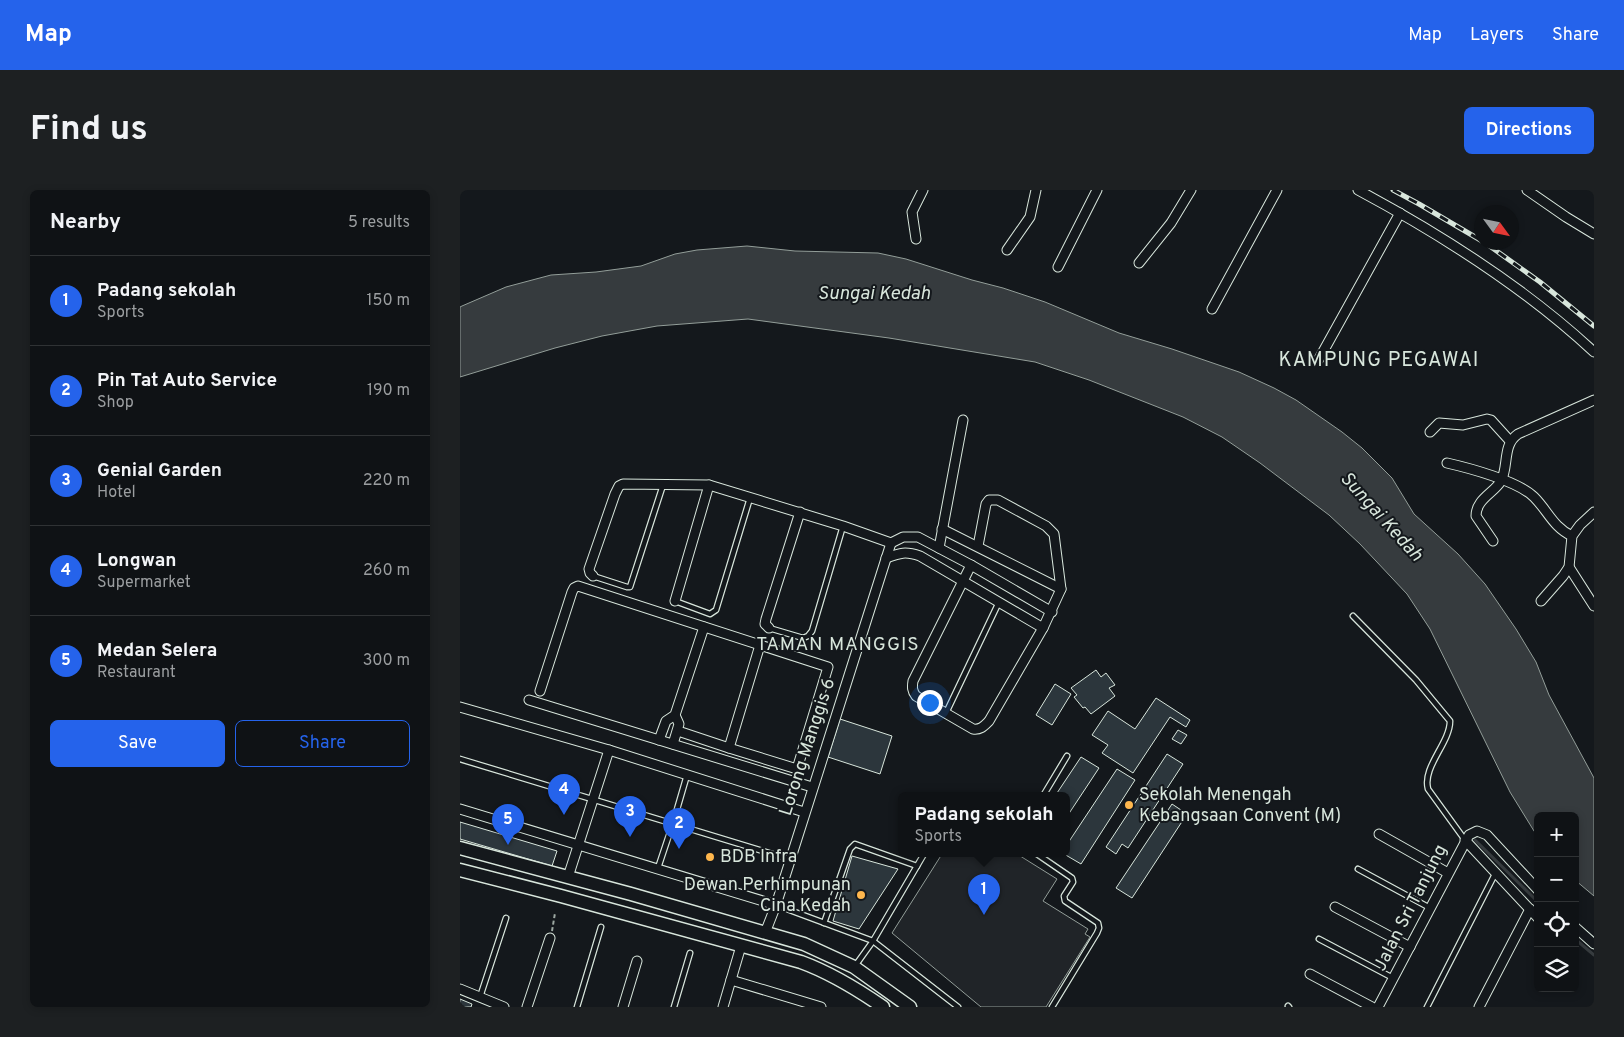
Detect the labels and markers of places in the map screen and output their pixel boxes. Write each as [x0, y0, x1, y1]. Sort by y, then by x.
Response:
pin: 4 [548, 774, 580, 815]
place label: Sekolah Menengah Kebangsaan Convent (M) [1139, 784, 1341, 828]
pin: 3 [614, 796, 646, 837]
marker: Sekolah Menengah Kebangsaan Convent (M) [1123, 799, 1135, 811]
pin: 5 [492, 804, 524, 845]
pin: 2 [663, 808, 695, 849]
place label: BDB Infra [720, 846, 797, 869]
marker: BDB Infra [704, 851, 716, 863]
place label: Dewan Perhimpunan Cina Kedah [684, 874, 851, 918]
pin: 1 [968, 874, 1000, 915]
marker: Dewan Perhimpunan Cina Kedah [855, 889, 867, 901]

